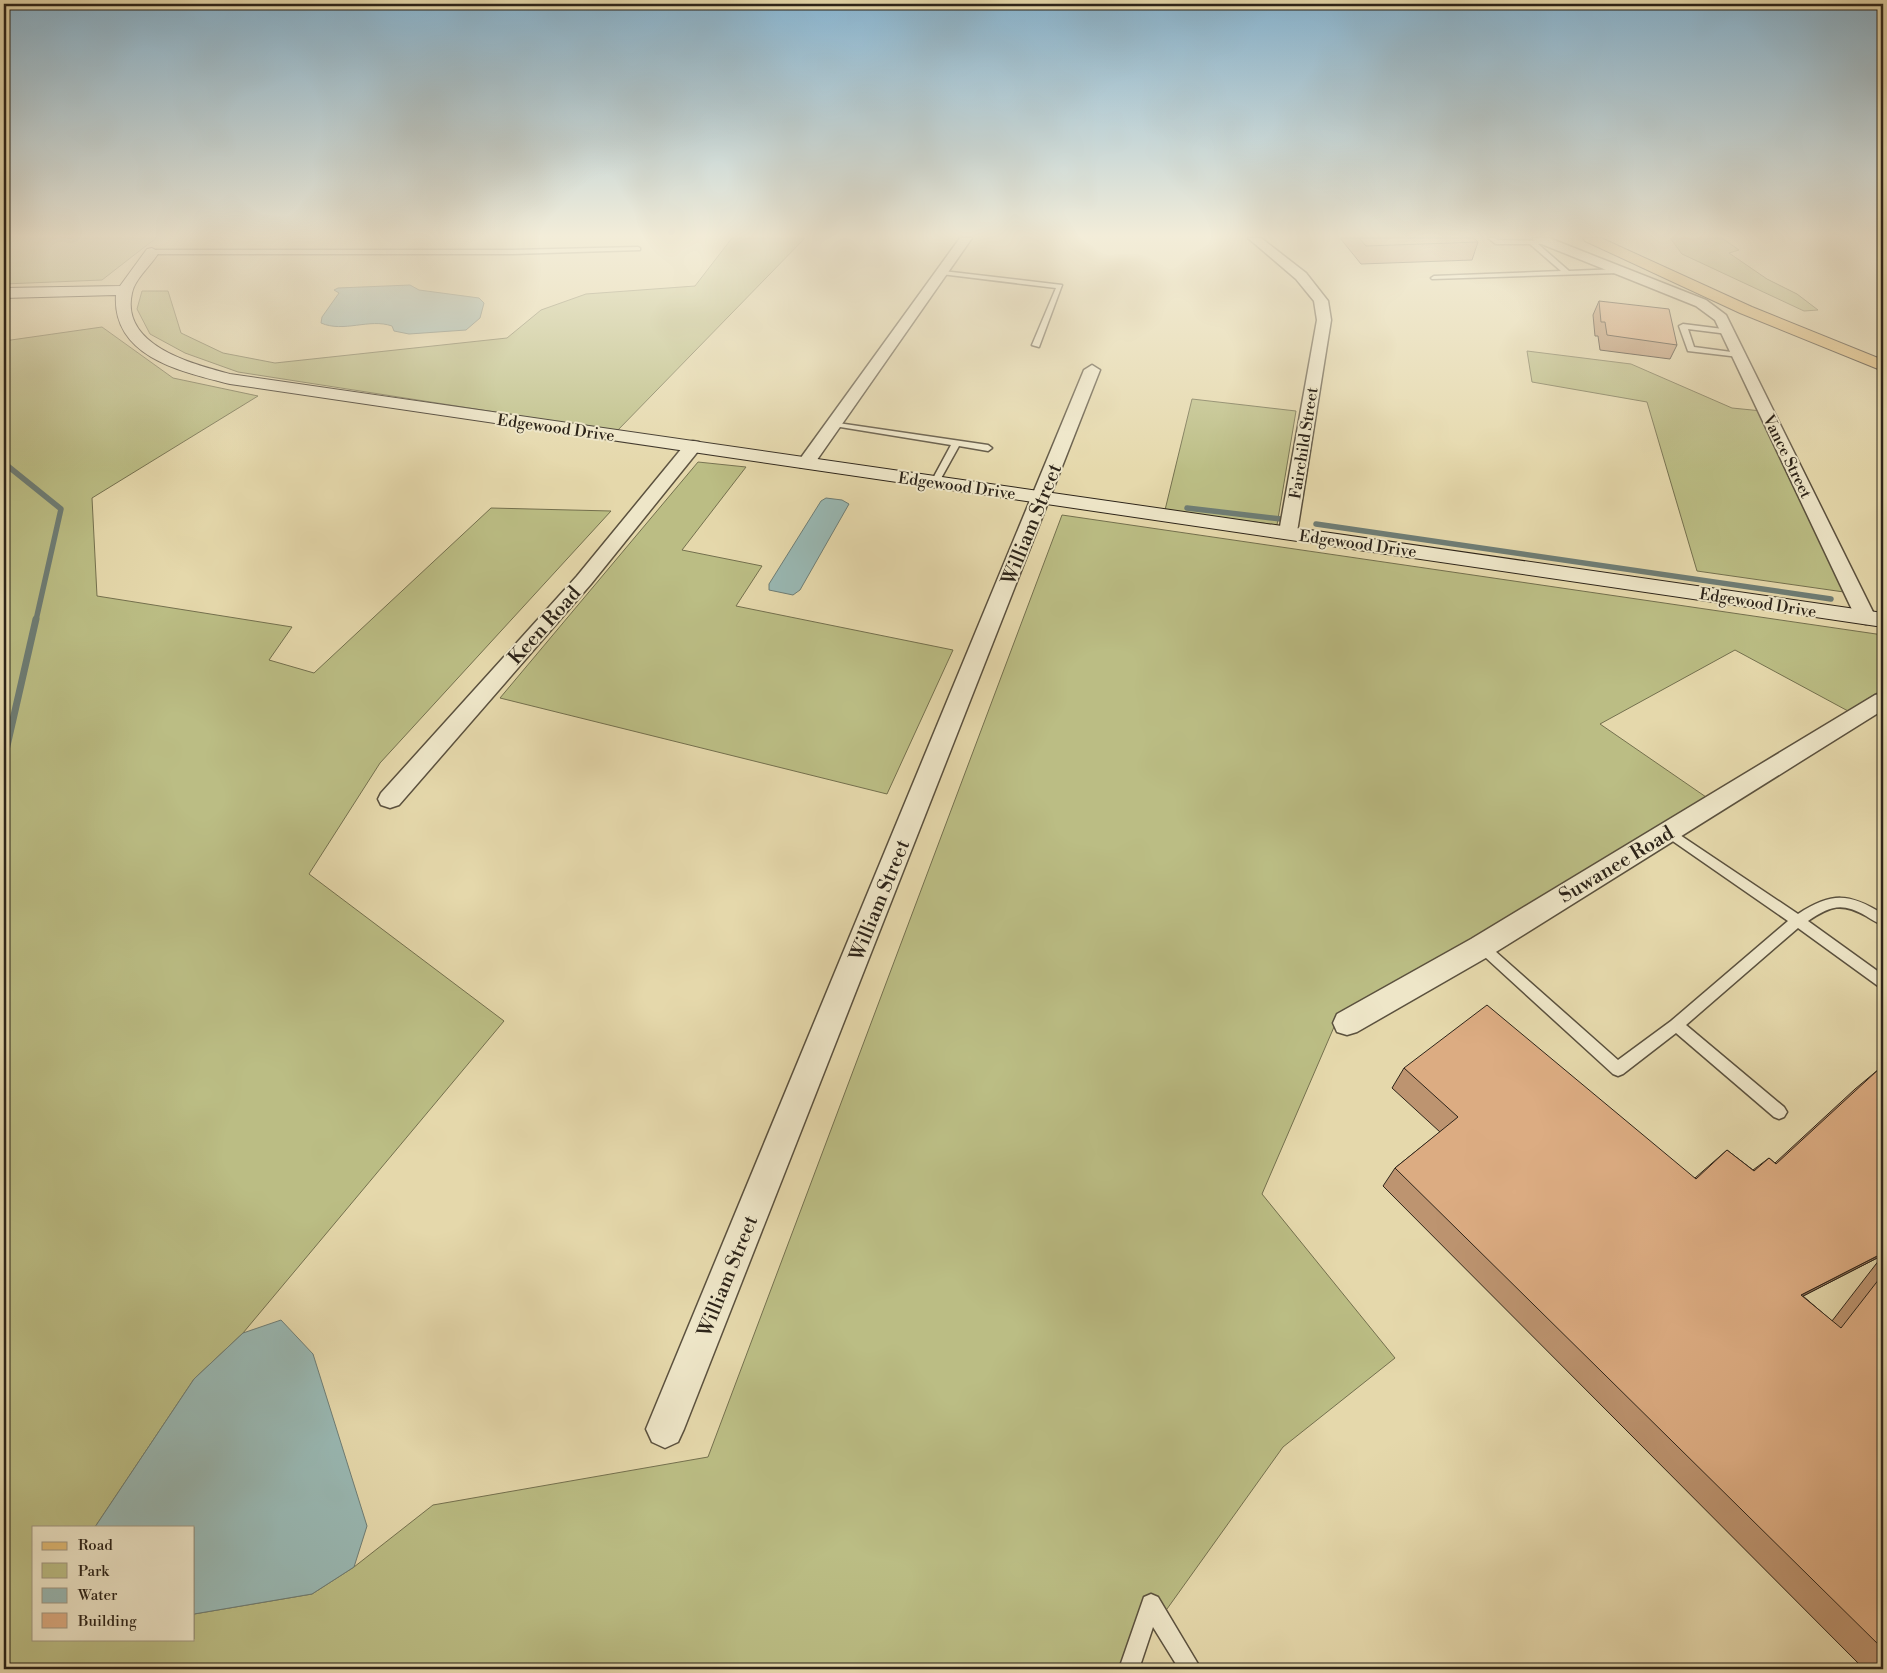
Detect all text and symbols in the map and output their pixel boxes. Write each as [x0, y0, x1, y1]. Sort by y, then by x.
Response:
street label: Fairchild Street [1285, 385, 1323, 501]
street label: Edgewood Drive [496, 410, 616, 446]
street label: Vance Street [1758, 410, 1816, 502]
street label: William Street [996, 460, 1068, 590]
street label: Edgewood Drive [897, 468, 1017, 504]
street label: Edgewood Drive [1298, 526, 1418, 562]
street label: Keen Road [503, 581, 587, 670]
street label: Edgewood Drive [1698, 584, 1818, 622]
street label: Suwanee Road [1555, 821, 1679, 909]
street label: William Street [844, 836, 916, 966]
street label: William Street [692, 1212, 764, 1342]
legend [32, 1526, 195, 1640]
text: Road [78, 1536, 113, 1555]
text: Park [78, 1562, 110, 1581]
text: Water [77, 1586, 118, 1605]
text: Building [77, 1612, 137, 1631]

